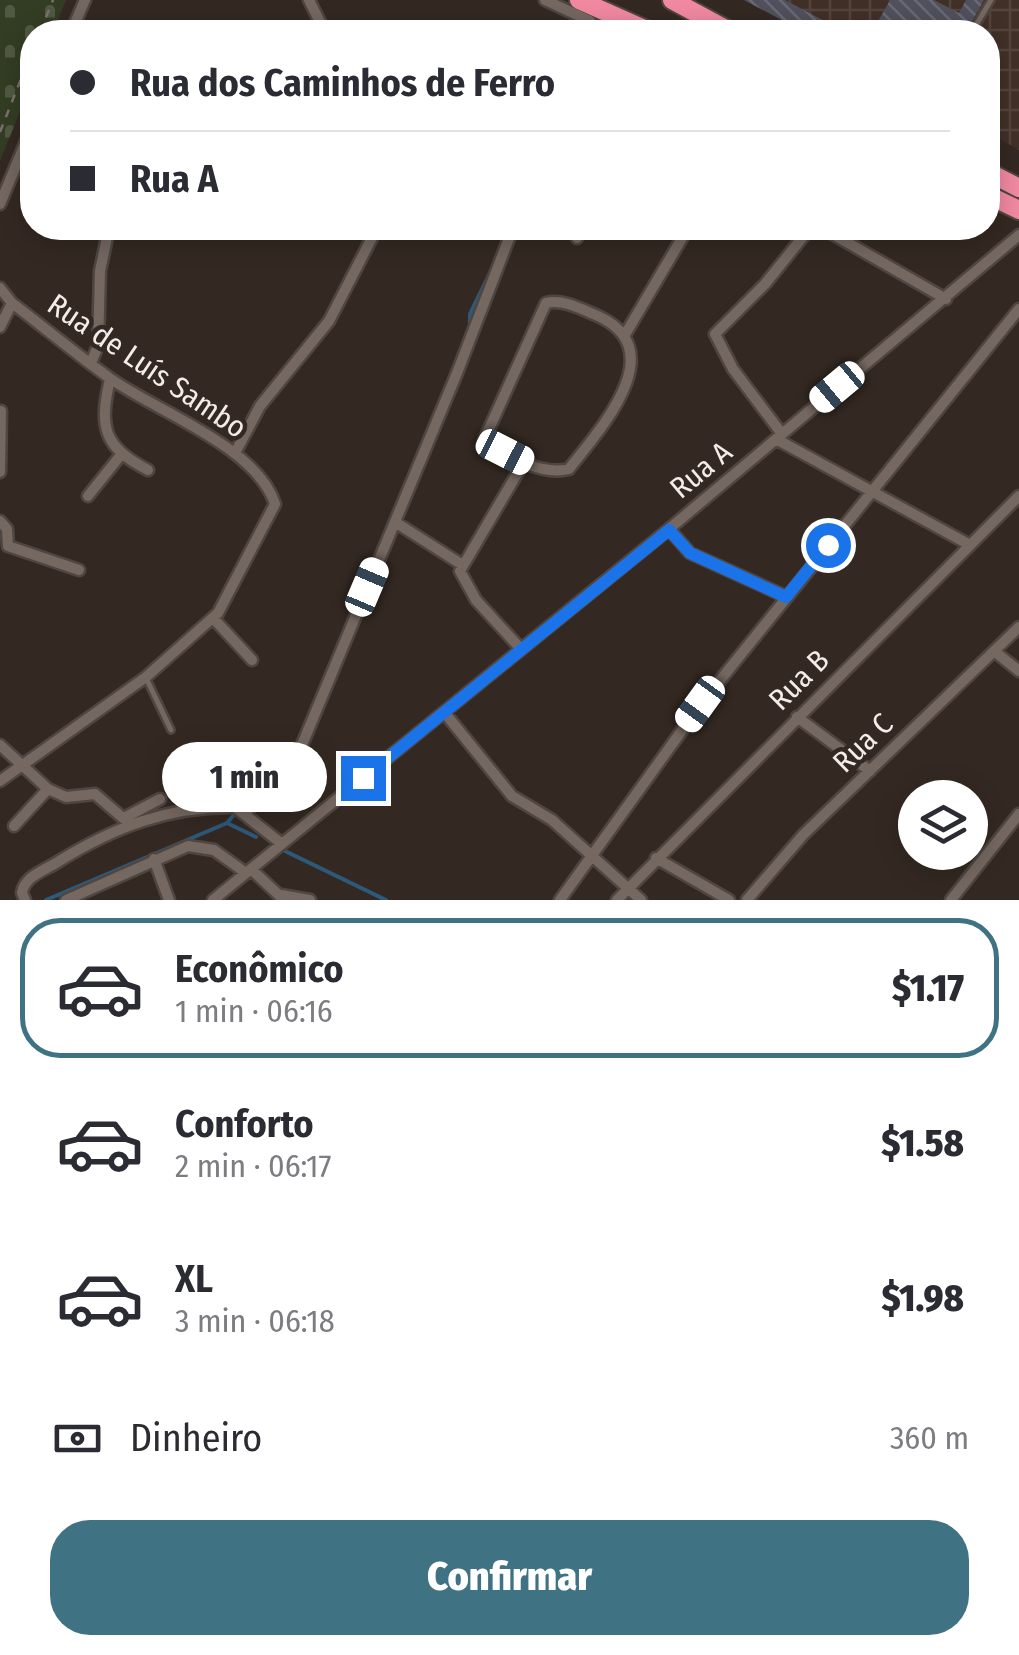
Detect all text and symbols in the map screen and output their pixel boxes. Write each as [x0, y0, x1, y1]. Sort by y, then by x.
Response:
text: Rua dos Caminhos de Ferro [130, 60, 555, 106]
text: Rua A [130, 156, 219, 202]
street label: Rua de Luís Sambo [41, 286, 253, 446]
car [804, 356, 870, 418]
car [471, 425, 539, 479]
street label: Rua A [663, 434, 739, 506]
route start [806, 523, 851, 568]
car [341, 554, 393, 620]
street label: Rua B [761, 642, 837, 718]
car [670, 671, 730, 737]
street label: Rua C [826, 706, 900, 780]
callout: 1 min [163, 743, 328, 813]
route end [341, 756, 386, 801]
text: 1 min [210, 758, 279, 796]
map controls [898, 780, 988, 870]
button: layers [898, 780, 988, 870]
icon: car [55, 943, 145, 1033]
text: Econômico [175, 946, 344, 992]
text: $1.17 [892, 965, 964, 1011]
text: 1 min · 06:16 [175, 992, 333, 1030]
icon: car [55, 1098, 145, 1188]
text: Conforto [175, 1101, 314, 1147]
text: $1.58 [881, 1120, 964, 1166]
text: 2 min · 06:17 [175, 1147, 331, 1185]
icon: car [55, 1253, 145, 1343]
text: XL [175, 1256, 213, 1302]
text: $1.98 [881, 1275, 964, 1321]
text: 3 min · 06:18 [175, 1302, 335, 1340]
icon: cash [50, 1411, 105, 1466]
text: Dinheiro [130, 1415, 262, 1461]
text: 360 m [890, 1419, 969, 1457]
button: Confirmar [50, 1520, 969, 1635]

